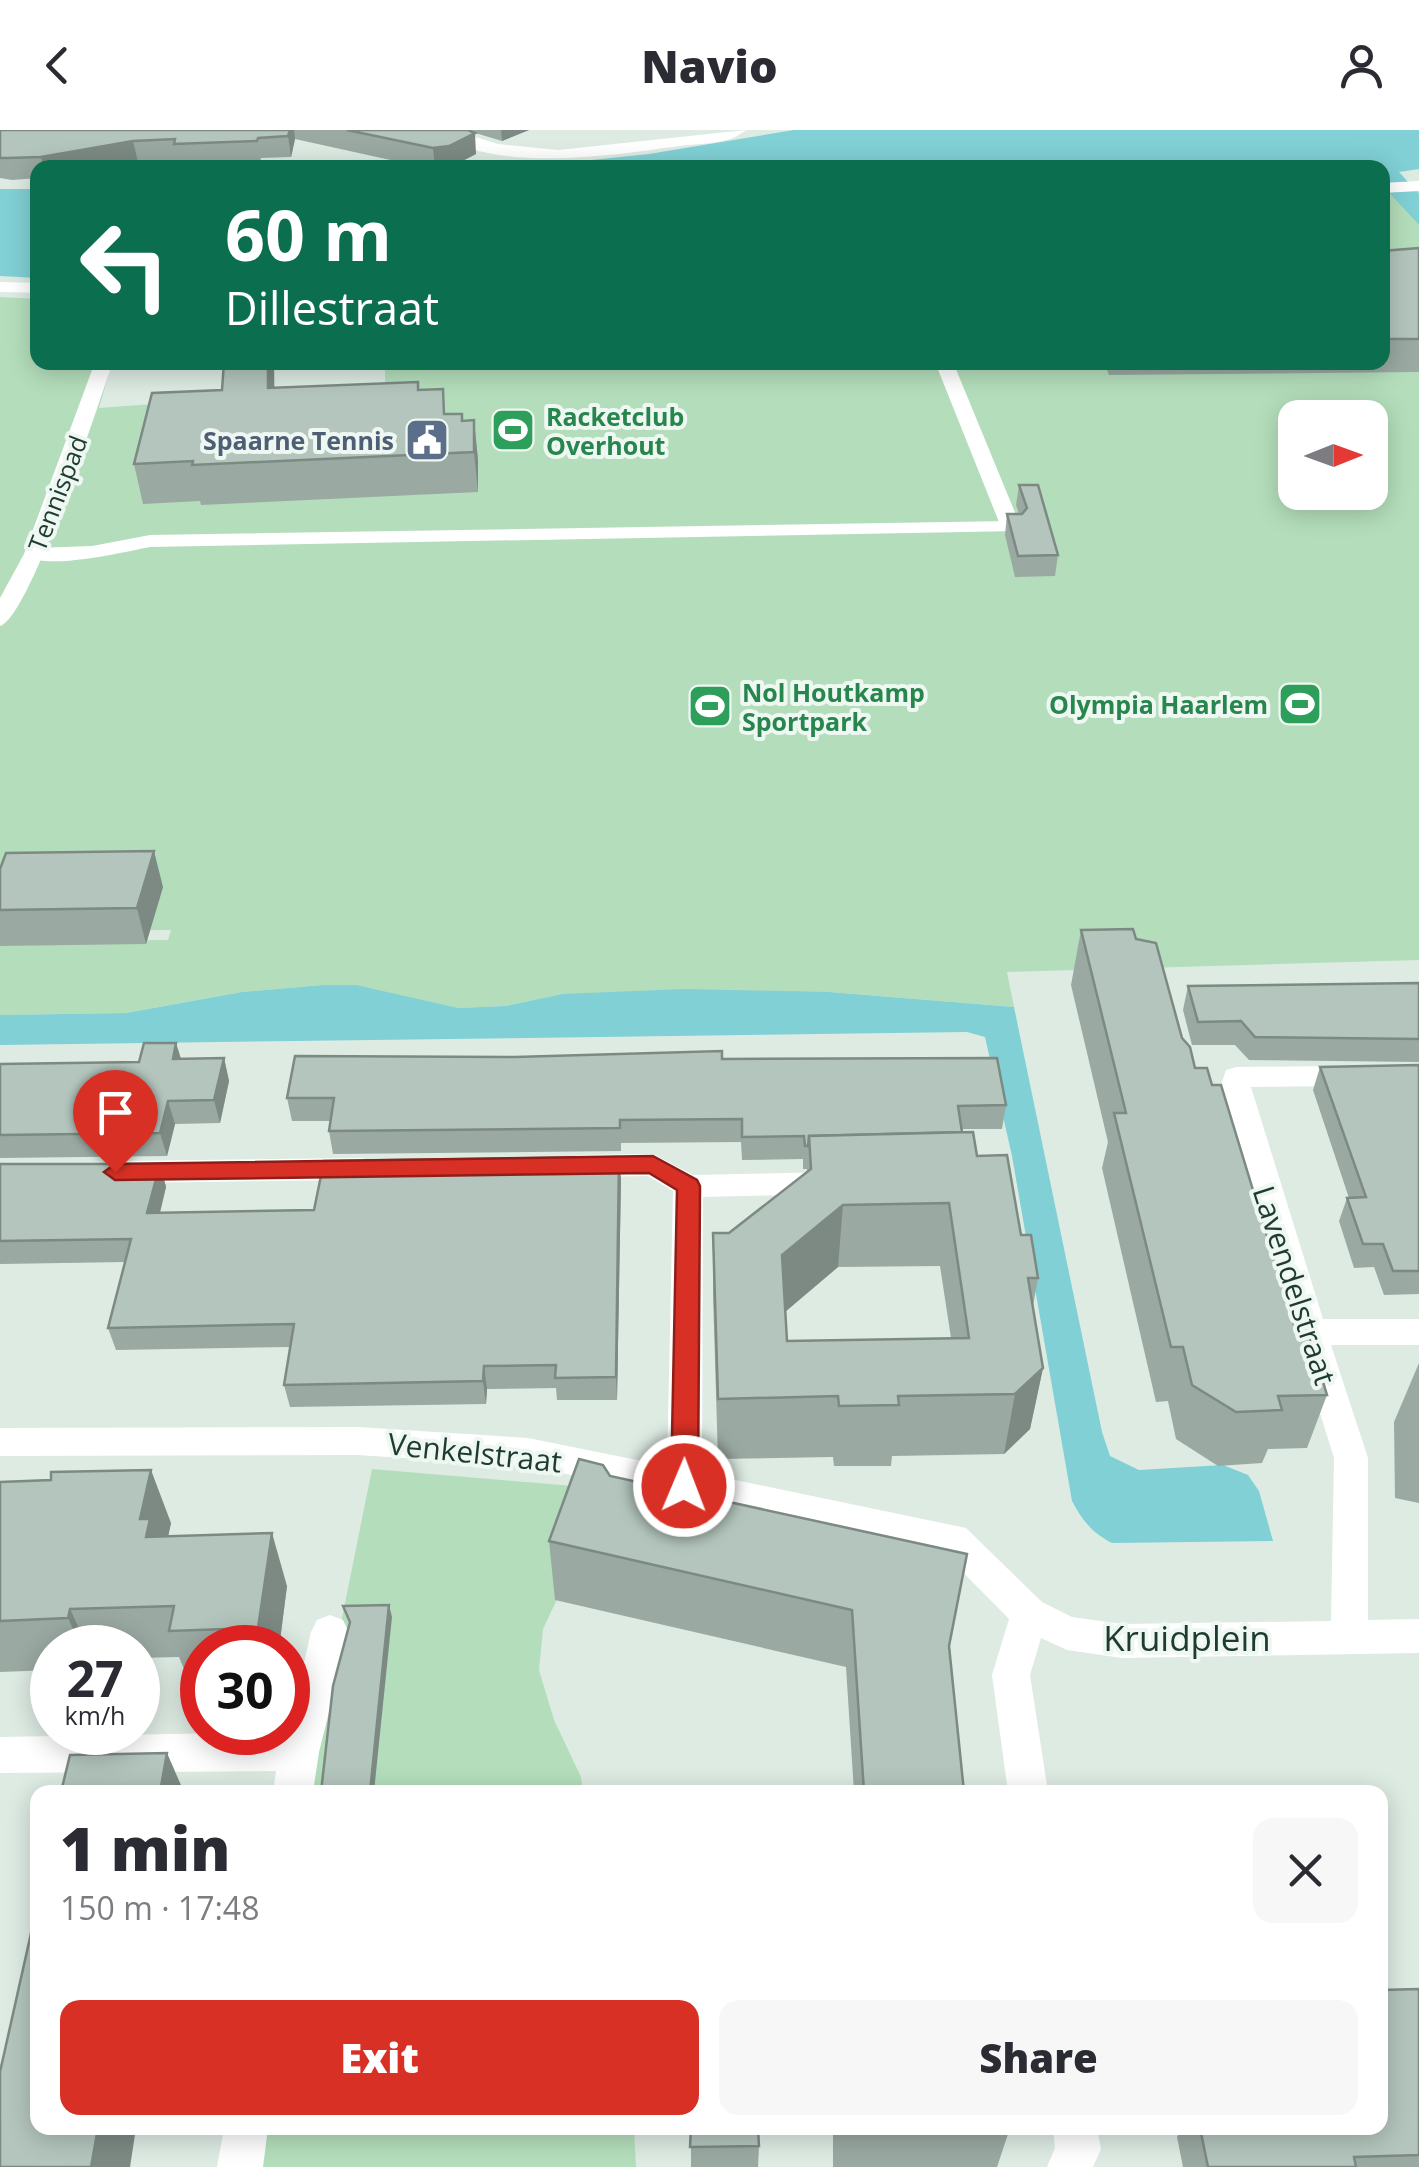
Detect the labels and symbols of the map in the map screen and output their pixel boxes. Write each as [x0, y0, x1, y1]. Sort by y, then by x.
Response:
place label: Racketclub Overhout [546, 399, 684, 462]
north arrow [1278, 400, 1388, 510]
sports icon: Racketclub Overhout [490, 407, 536, 453]
public building icon: Spaarne Tennis [404, 417, 450, 463]
place label: Spaarne Tennis [203, 423, 394, 457]
street label: Tennispad [19, 430, 95, 556]
place label: Nol Houtkamp Sportpark [742, 675, 925, 738]
sports icon: Olympia Haarlem [1277, 681, 1323, 727]
sports icon: Nol Houtkamp Sportpark [687, 683, 733, 729]
place label: Olympia Haarlem [1049, 687, 1268, 721]
pin [73, 1070, 158, 1173]
street label: Lavendelstraat [1244, 1180, 1346, 1390]
street label: Venkelstraat [386, 1422, 564, 1482]
position arrow [632, 1434, 736, 1538]
street label: Kruidplein [1103, 1614, 1271, 1661]
speed limit sign: 30 [180, 1625, 310, 1755]

